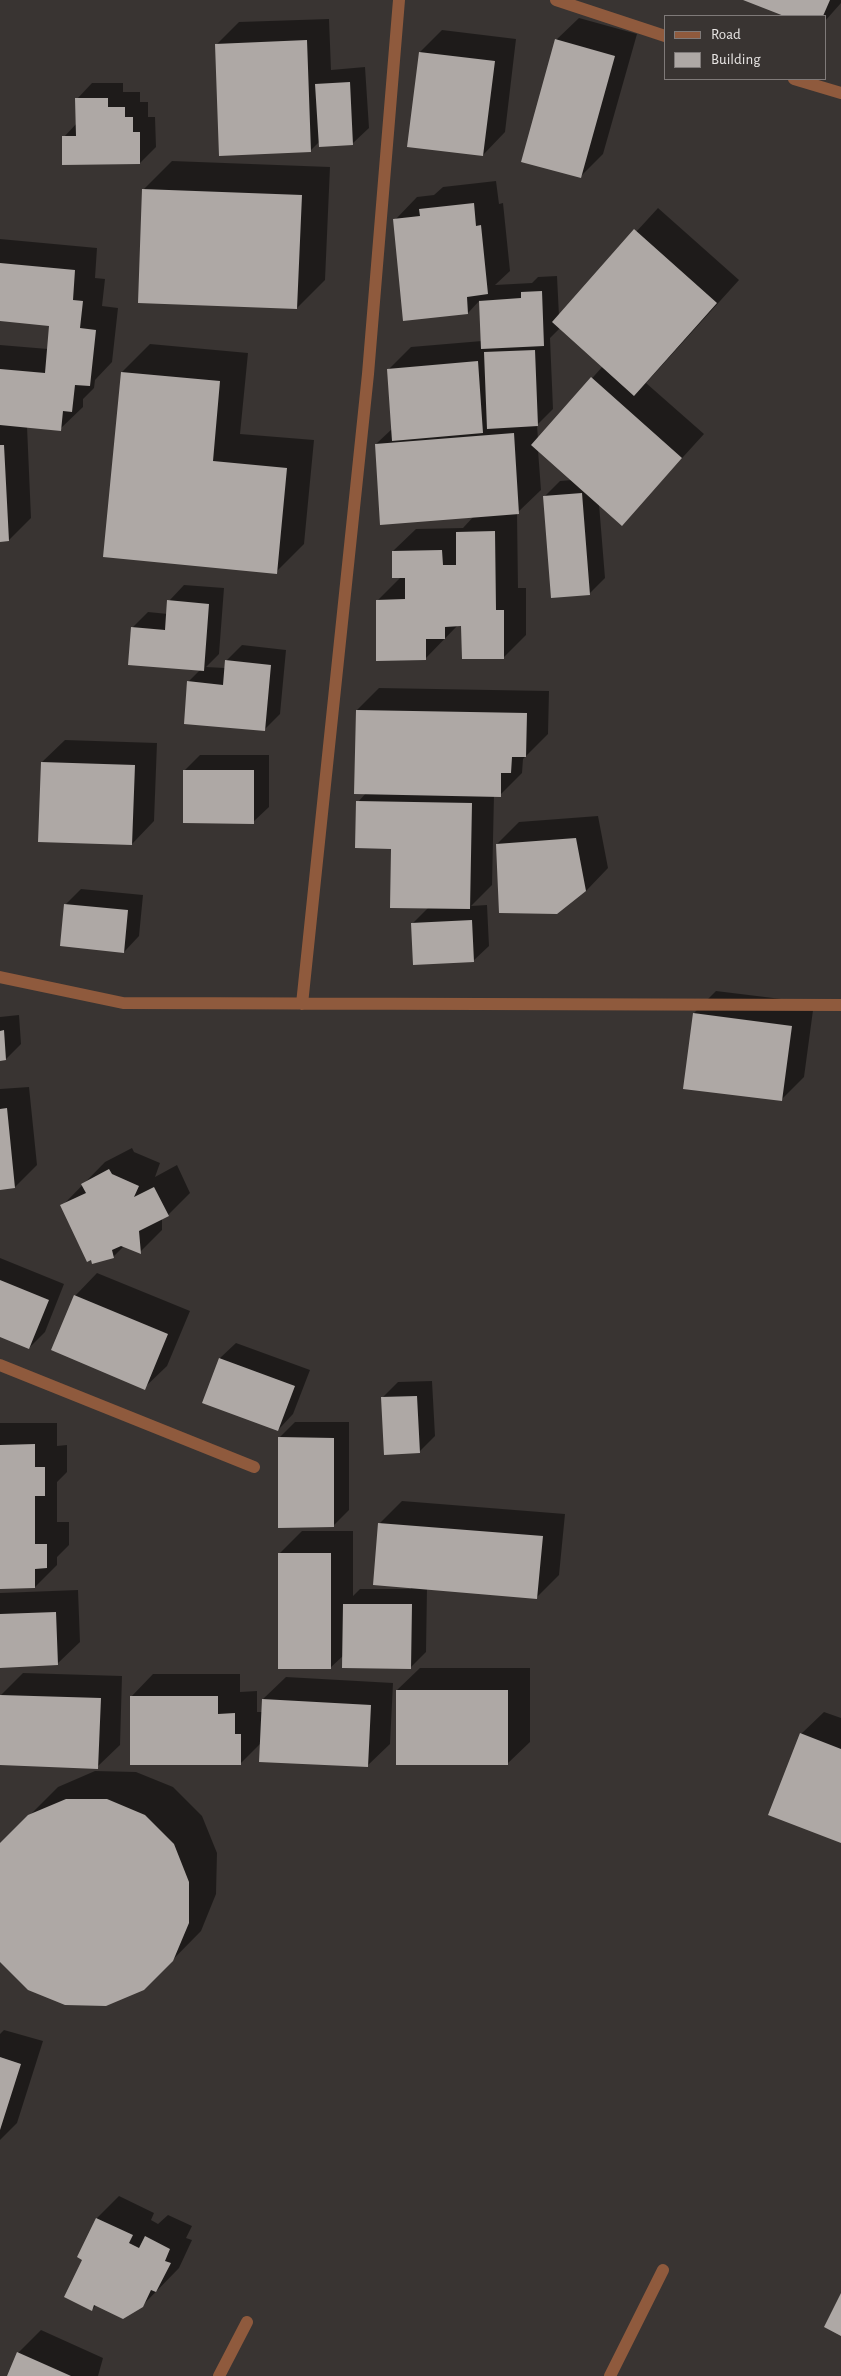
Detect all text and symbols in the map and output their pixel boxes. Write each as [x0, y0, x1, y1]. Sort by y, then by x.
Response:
legend [664, 15, 826, 80]
text: Road [711, 27, 741, 42]
text: Building [711, 52, 761, 67]

